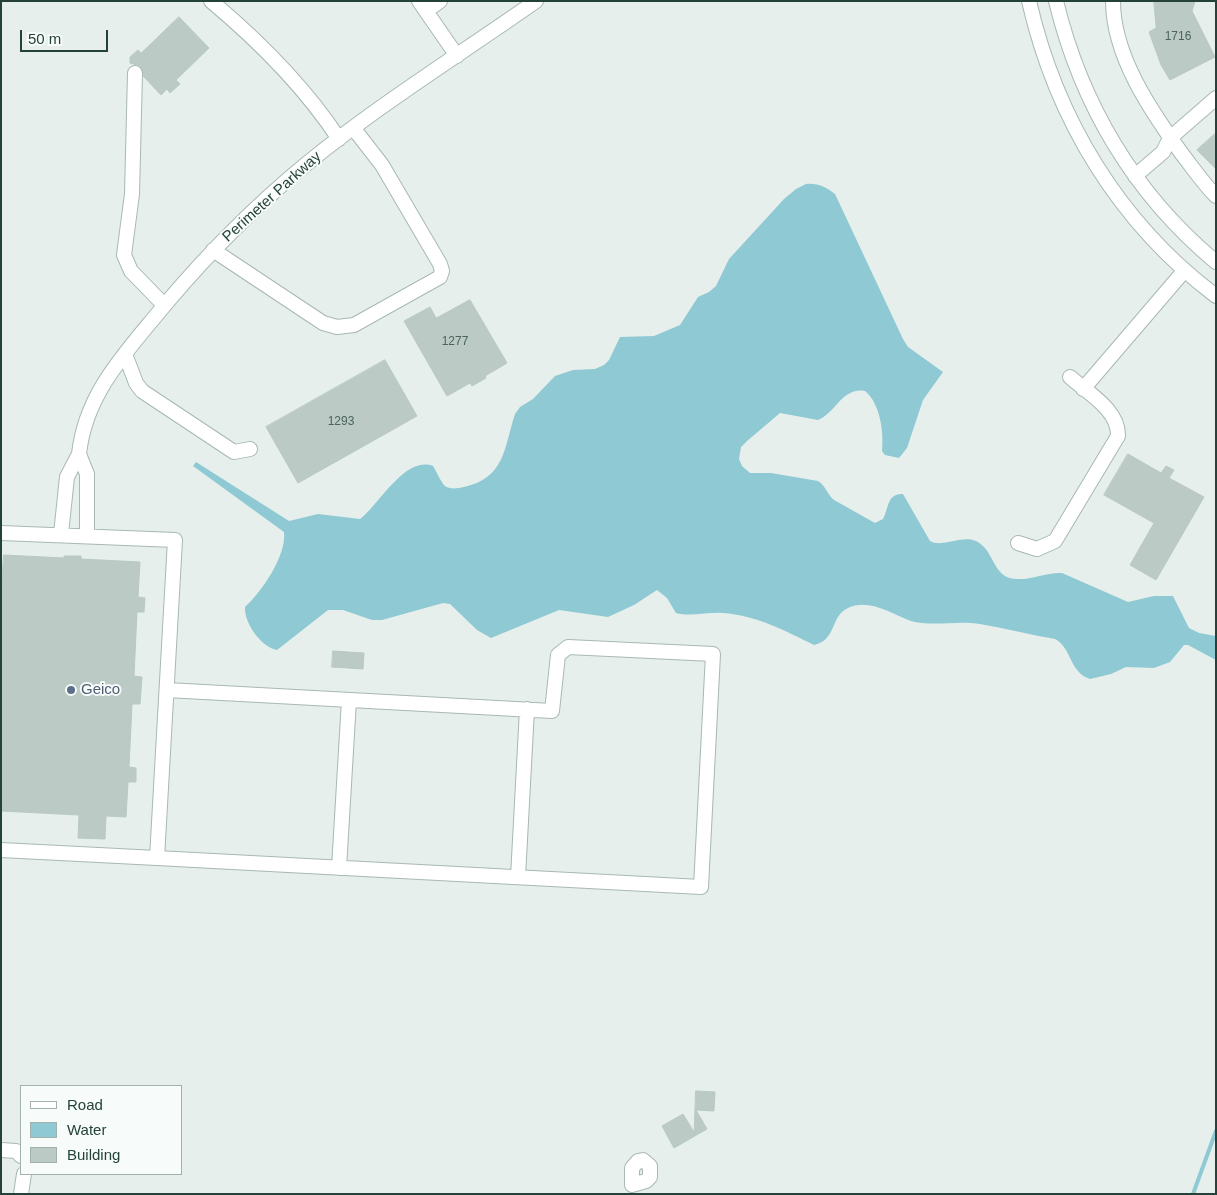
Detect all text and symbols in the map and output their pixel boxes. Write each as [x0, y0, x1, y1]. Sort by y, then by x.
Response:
scale bar [22, 20, 110, 52]
text: 50 m [28, 30, 61, 47]
house number: 1716 [1165, 30, 1191, 44]
street label: Perimeter Parkway [219, 148, 325, 246]
house number: 1277 [442, 335, 468, 349]
house number: 1293 [328, 415, 354, 429]
place label: Geico [81, 681, 120, 699]
marker: Geico [65, 684, 77, 696]
legend [20, 1085, 182, 1175]
text: Road [67, 1096, 103, 1113]
text: Water [67, 1121, 106, 1138]
text: Building [67, 1146, 120, 1163]

